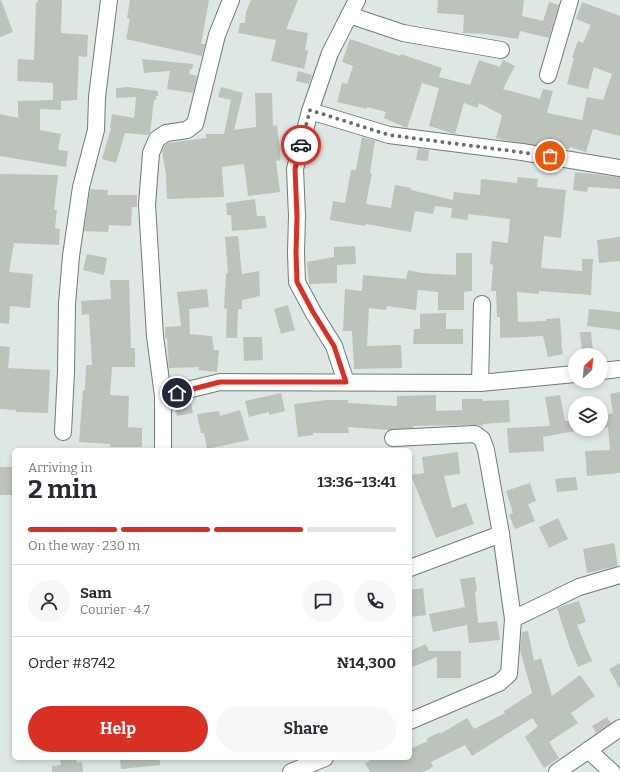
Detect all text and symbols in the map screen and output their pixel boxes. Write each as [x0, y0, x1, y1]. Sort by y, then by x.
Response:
courier [281, 125, 321, 165]
icon: car [290, 134, 312, 156]
pin [533, 139, 567, 173]
icon: bag [539, 145, 561, 167]
north arrow [568, 348, 608, 388]
map controls [568, 348, 608, 436]
pin [160, 376, 194, 410]
icon: home [166, 382, 188, 404]
button: layers [568, 396, 608, 436]
text: Arriving in [28, 460, 93, 475]
text: 13:36–13:41 [317, 473, 396, 491]
text: 2 min [28, 474, 97, 505]
text: On the way · 230 m [28, 538, 140, 553]
button: person [28, 580, 70, 622]
button: chat [302, 580, 344, 622]
button: phone [354, 580, 396, 622]
text: Sam [80, 584, 112, 602]
text: Courier · 4.7 [80, 602, 150, 617]
text: Order #8742 [28, 654, 115, 672]
text: ₦14,300 [336, 654, 396, 672]
button: Help [28, 706, 208, 752]
button: Share [216, 706, 396, 752]

